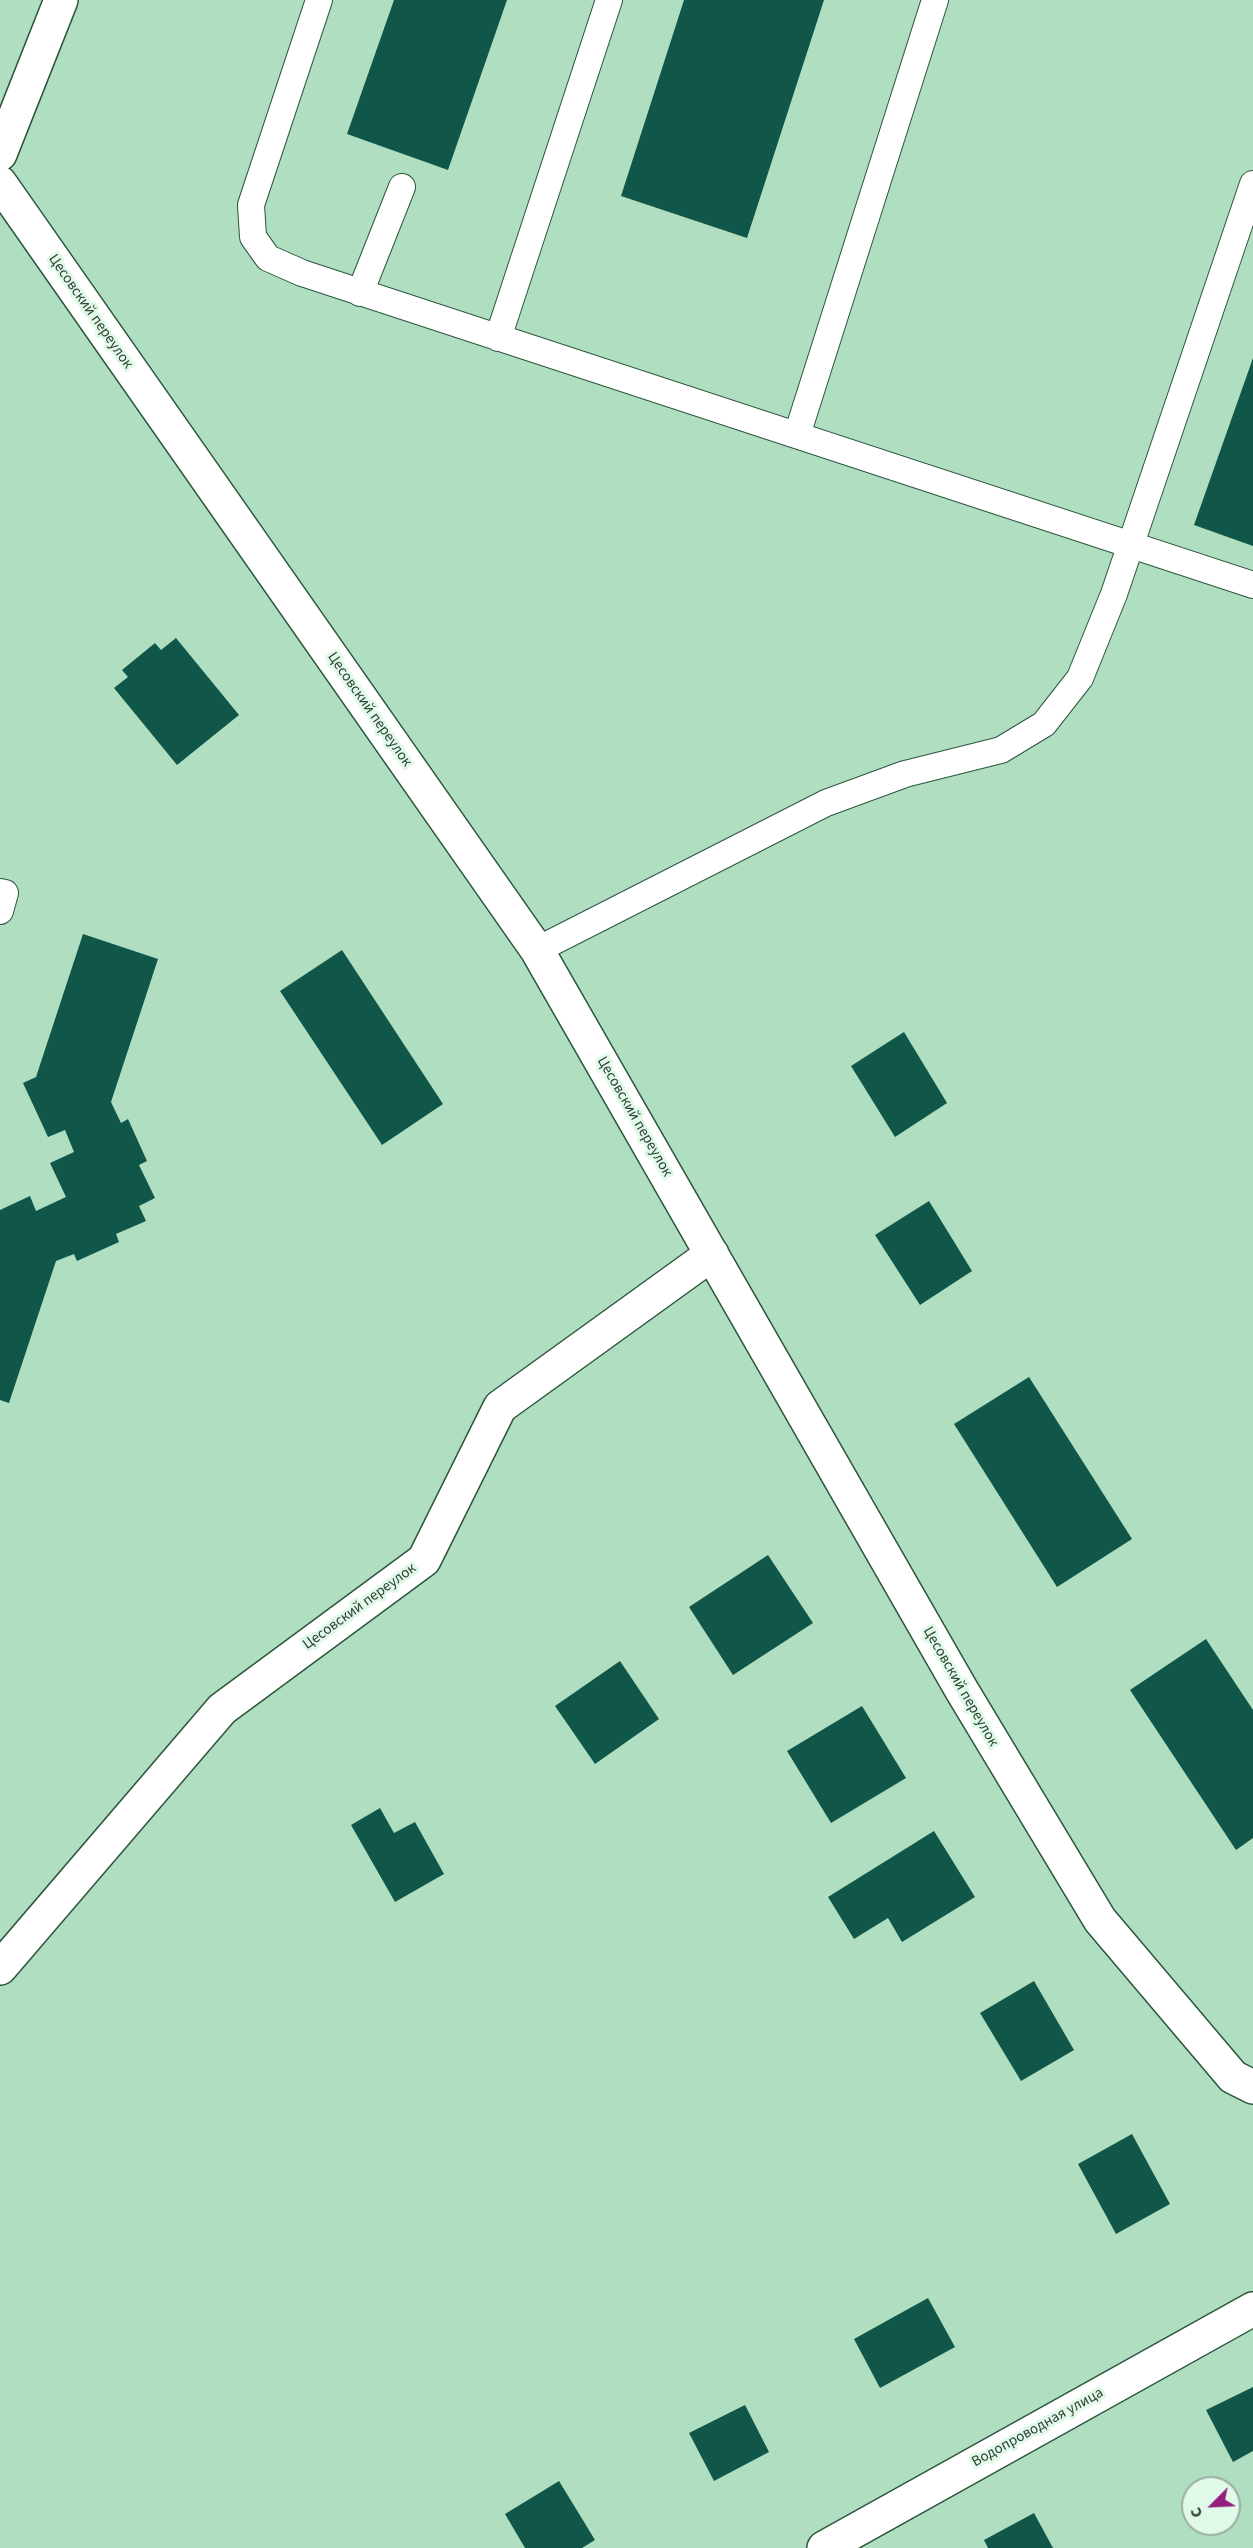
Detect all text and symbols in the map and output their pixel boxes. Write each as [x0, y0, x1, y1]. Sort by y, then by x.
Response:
street label: Цесовский переулок [44, 251, 136, 373]
street label: Цесовский переулок [323, 649, 415, 771]
street label: Цесовский переулок [592, 1054, 676, 1180]
street label: Цесовский переулок [300, 1560, 420, 1654]
street label: Цесовский переулок [918, 1624, 1002, 1750]
street label: Водопроводная улица [969, 2384, 1107, 2472]
north arrow [1181, 2476, 1241, 2536]
text: С [1184, 2504, 1208, 2521]

